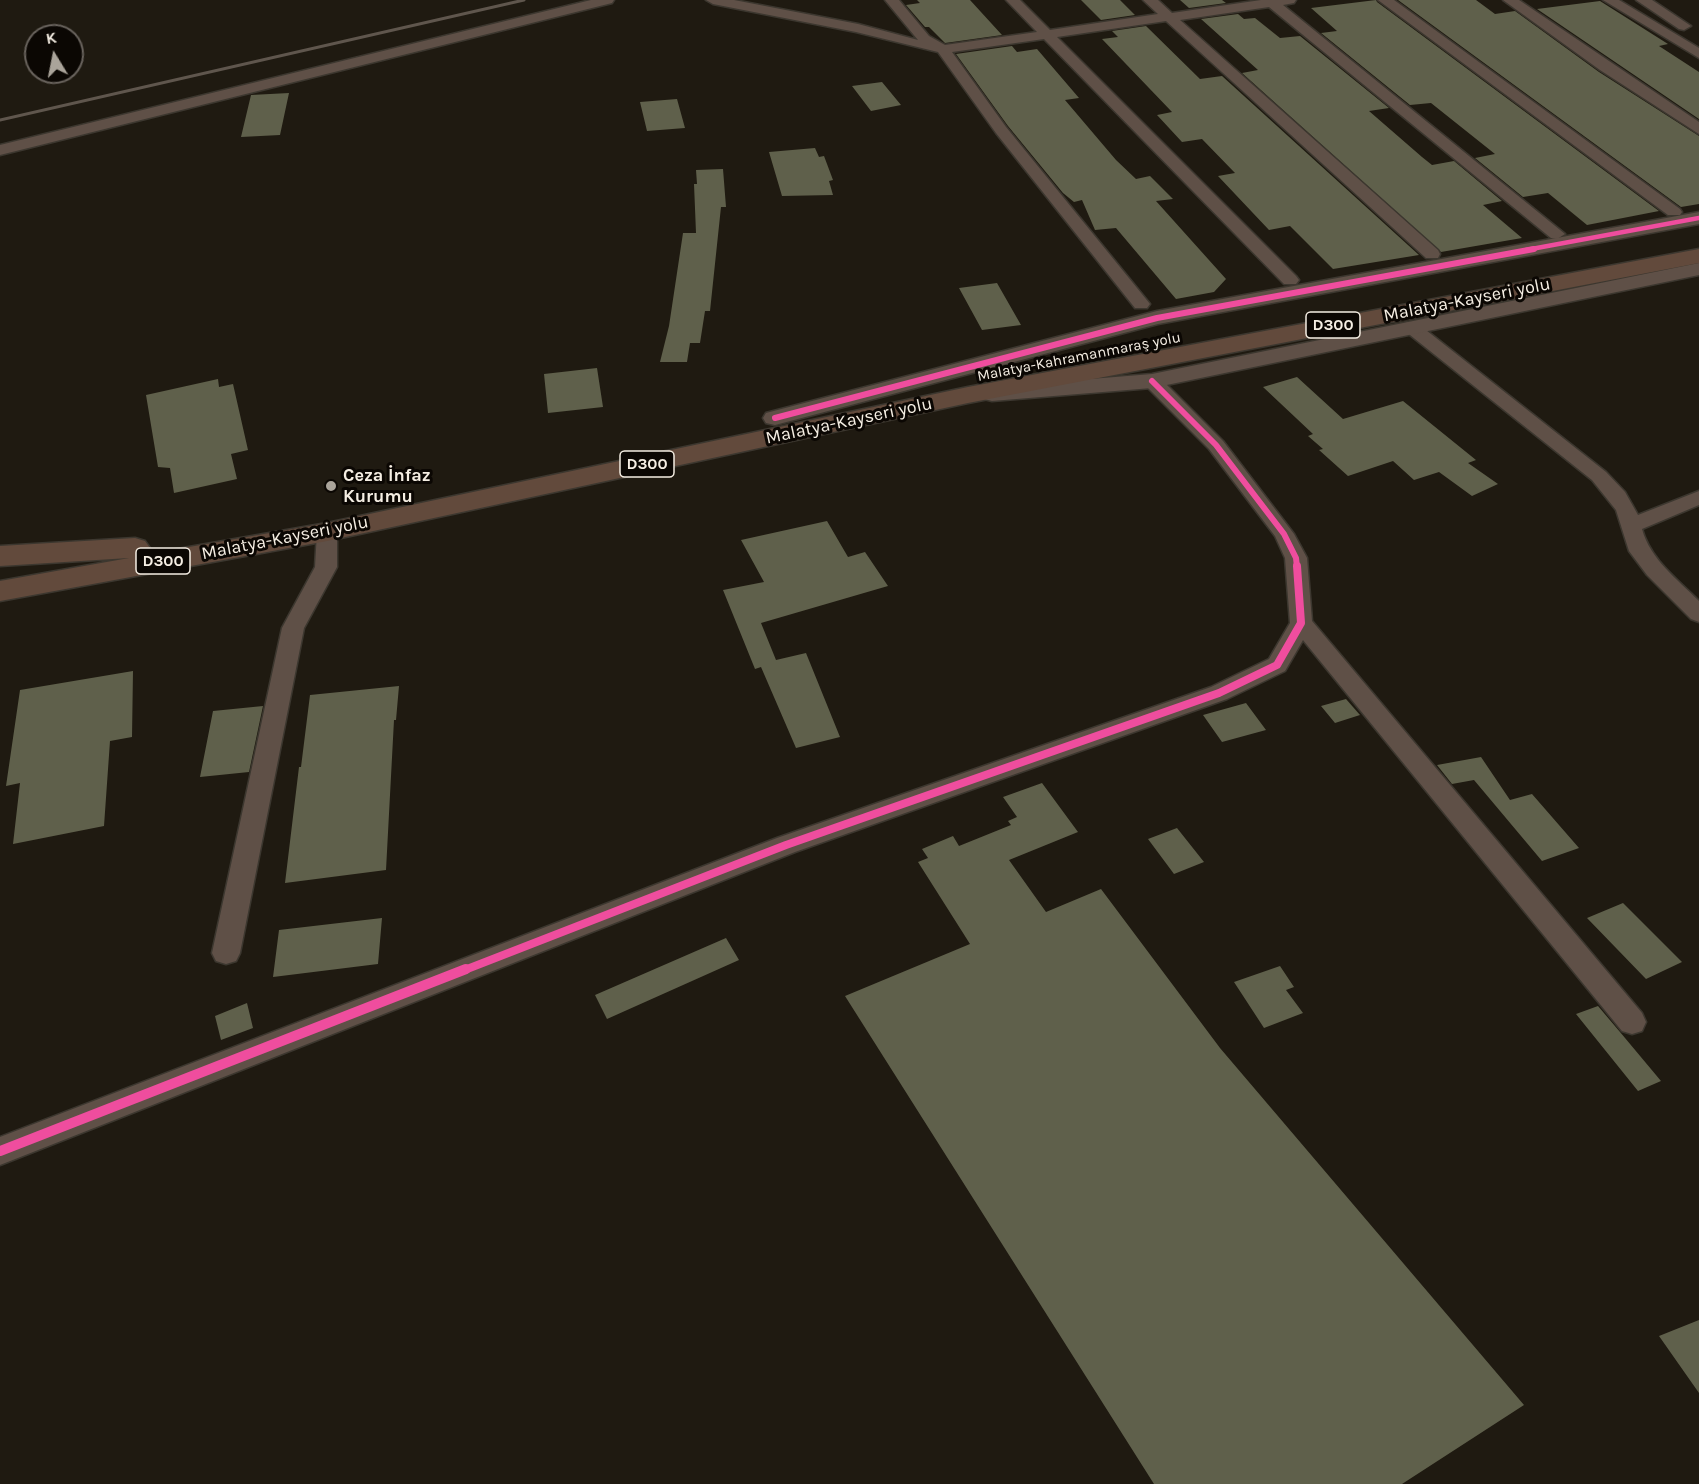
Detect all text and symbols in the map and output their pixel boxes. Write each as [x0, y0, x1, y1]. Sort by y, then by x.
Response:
north arrow [24, 24, 84, 84]
text: K [44, 27, 58, 48]
street label: Malatya-Kayseri yolu [1382, 273, 1552, 327]
road number: D300 [1306, 312, 1360, 338]
street label: Malatya-Kahramanmaraş yolu [976, 328, 1182, 386]
street label: Malatya-Kayseri yolu [764, 393, 934, 449]
road number: D300 [620, 451, 674, 477]
place label: Ceza İnfaz Kurumu [343, 465, 431, 508]
marker: Ceza İnfaz Kurumu [324, 479, 338, 493]
street label: Malatya-Kayseri yolu [200, 511, 370, 565]
road number: D300 [136, 548, 190, 574]

